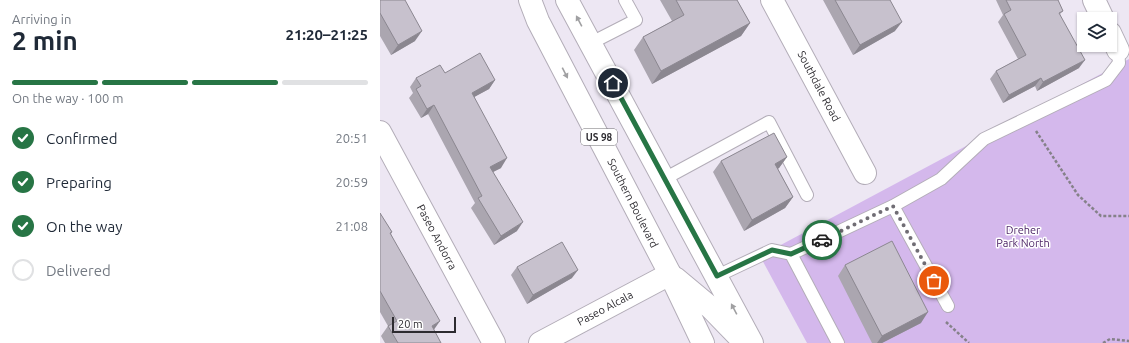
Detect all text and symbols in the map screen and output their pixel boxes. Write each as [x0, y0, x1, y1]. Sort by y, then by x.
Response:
text: Arriving in [12, 12, 71, 26]
map controls [1077, 12, 1117, 52]
button: layers [1077, 12, 1117, 52]
one-way arrow [576, 16, 583, 27]
text: 2 min [12, 26, 78, 55]
text: 21:20–21:25 [285, 26, 368, 43]
street label: Southdale Road [795, 49, 843, 123]
pin [596, 66, 630, 100]
one-way arrow [562, 67, 568, 79]
icon: home [602, 72, 624, 94]
text: On the way · 100 m [12, 91, 124, 105]
icon: check [12, 127, 34, 149]
road number: US 98 [581, 129, 617, 145]
text: Confirmed [46, 130, 118, 147]
text: 20:51 [335, 131, 368, 145]
street label: Southern Boulevard [605, 156, 661, 250]
icon: check [12, 171, 34, 193]
text: Preparing [46, 174, 112, 191]
text: 20:59 [335, 175, 368, 189]
street label: Paseo Andorra [415, 202, 459, 272]
icon: check [12, 215, 34, 237]
text: On the way [46, 218, 122, 235]
text: 21:08 [335, 219, 368, 233]
courier [802, 220, 842, 260]
park label: Dreher Park North [996, 224, 1050, 249]
icon: car [811, 229, 833, 251]
text: Delivered [46, 262, 111, 279]
pin [917, 264, 951, 298]
icon: bag [923, 270, 945, 292]
street label: Paseo Alcala [575, 288, 635, 328]
one-way arrow [731, 303, 737, 314]
scale bar [392, 315, 456, 334]
text: 20 m [398, 318, 422, 330]

